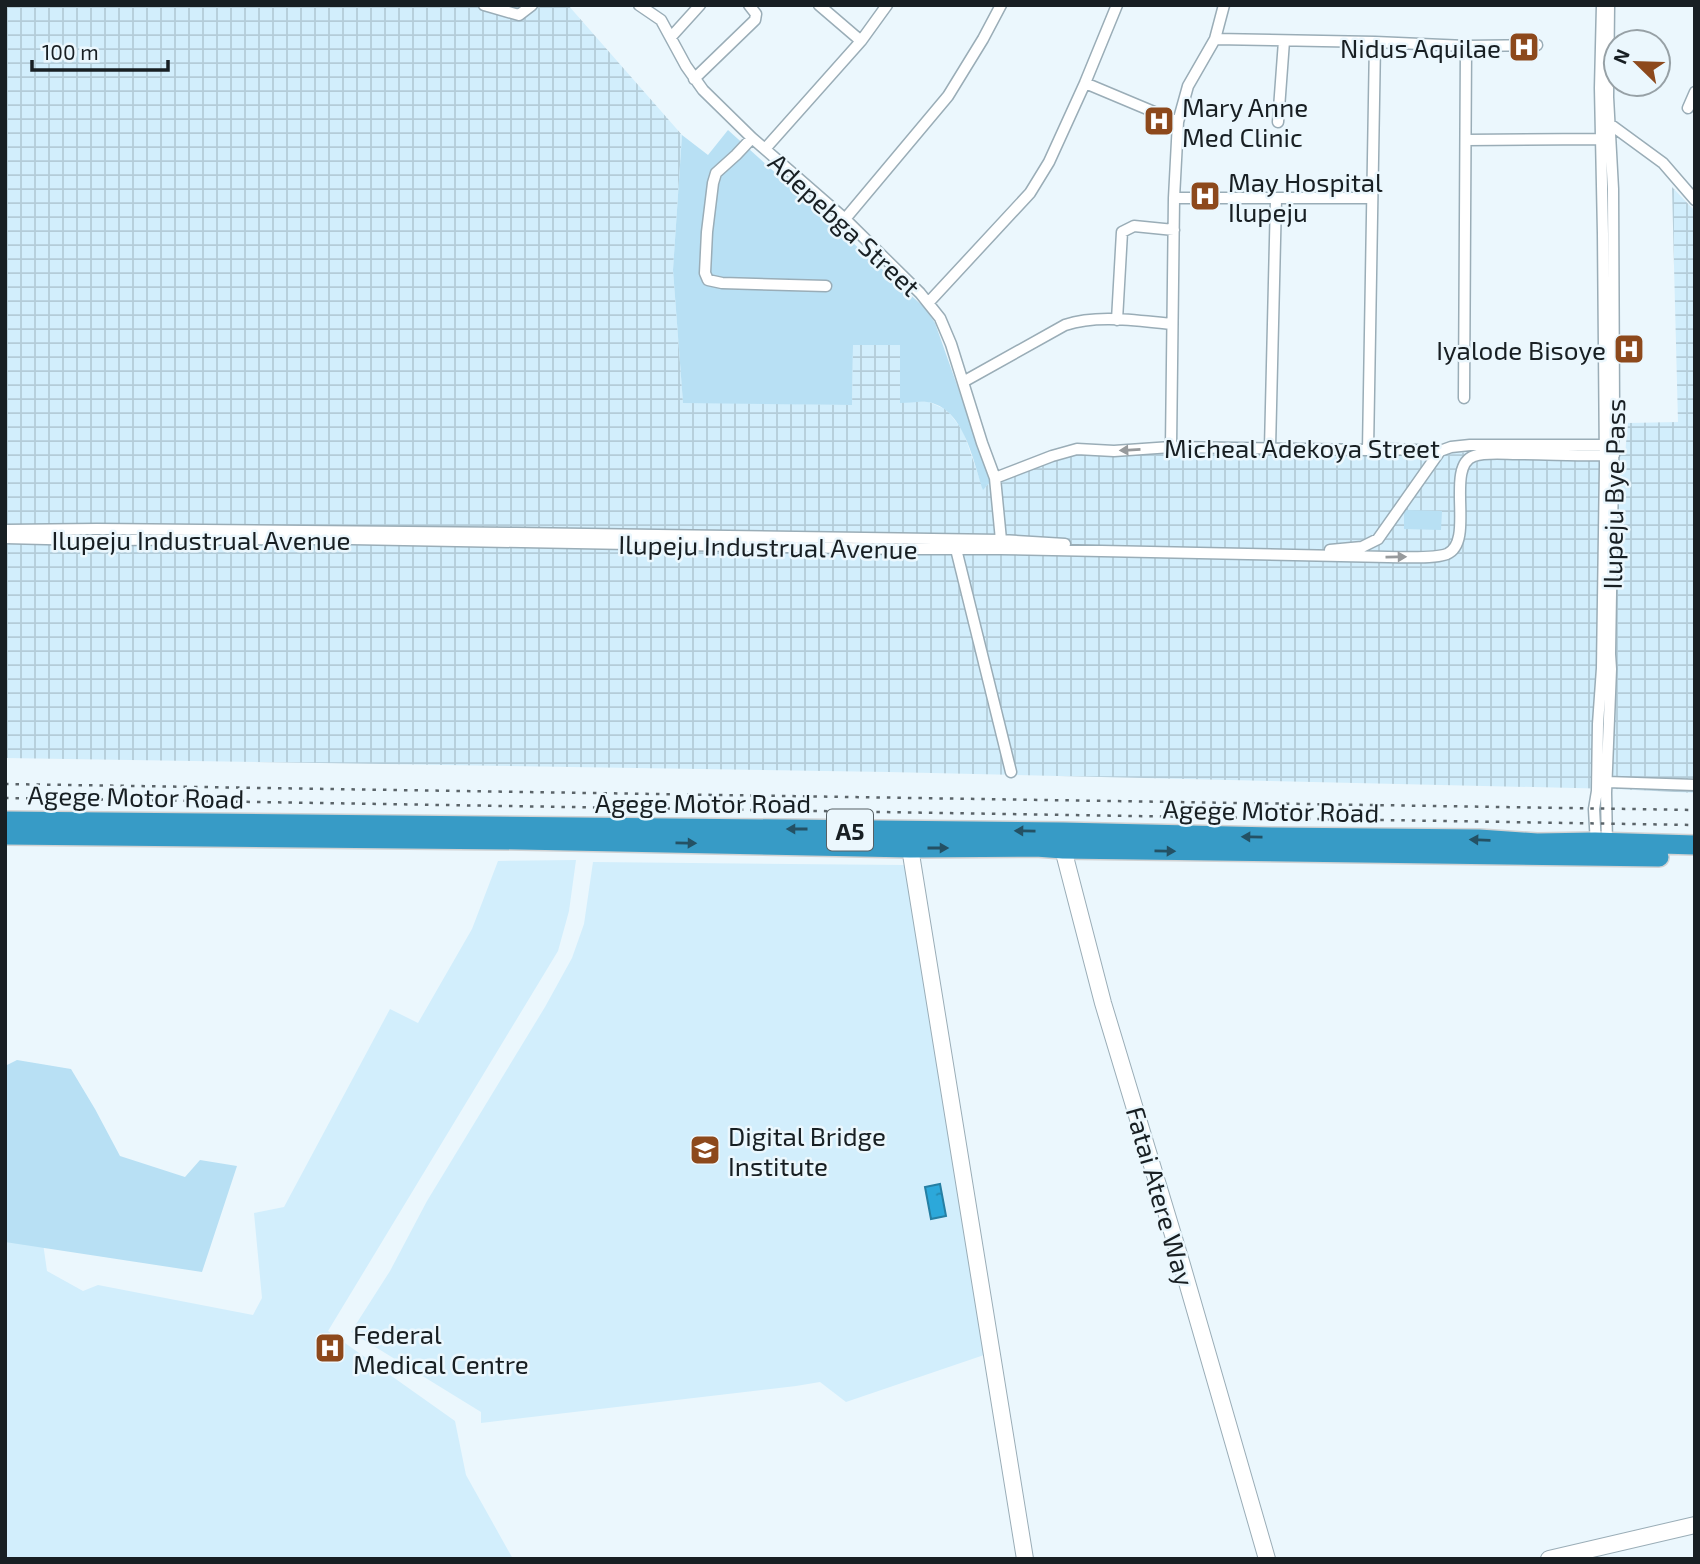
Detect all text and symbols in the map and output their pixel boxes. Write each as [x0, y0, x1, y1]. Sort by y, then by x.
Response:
scale bar [32, 28, 168, 72]
north arrow [1602, 28, 1672, 98]
hospital icon: Nidus Aquilae [1507, 30, 1541, 64]
place label: Nidus Aquilae [1340, 32, 1501, 63]
text: 100 m [42, 39, 99, 64]
text: N [1608, 45, 1634, 67]
place label: Mary Anne Med Clinic [1182, 91, 1308, 152]
hospital icon: Mary Anne Med Clinic [1142, 104, 1176, 138]
street label: Adepebga Street [763, 146, 927, 302]
place label: May Hospital Ilupeju [1228, 166, 1383, 227]
hospital icon: May Hospital Ilupeju [1188, 179, 1222, 213]
hospital icon: Iyalode Bisoye [1612, 332, 1646, 366]
place label: Iyalode Bisoye [1436, 334, 1606, 365]
street label: Ilupeju Bye Pass [1596, 398, 1630, 590]
street label: Micheal Adekoya Street [1164, 432, 1440, 463]
one-way arrow [1119, 444, 1141, 455]
street label: Ilupeju Industrual Avenue [51, 524, 351, 555]
street label: Ilupeju Industrual Avenue [618, 528, 918, 564]
one-way arrow [1386, 551, 1408, 563]
street label: Agege Motor Road [28, 779, 244, 813]
street label: Agege Motor Road [595, 787, 811, 818]
street label: Agege Motor Road [1163, 793, 1379, 827]
road number: A5 [827, 810, 873, 850]
one-way arrow [786, 823, 808, 835]
one-way arrow [1014, 826, 1036, 837]
one-way arrow [1241, 831, 1263, 842]
one-way arrow [1468, 834, 1490, 845]
one-way arrow [675, 838, 697, 849]
one-way arrow [927, 842, 949, 854]
one-way arrow [1155, 845, 1177, 857]
street label: Fatai Atere Way [1121, 1103, 1201, 1289]
place label: Digital Bridge Institute [728, 1120, 886, 1181]
school or university icon: Digital Bridge Institute [688, 1133, 722, 1167]
place label: Federal Medical Centre [353, 1318, 529, 1379]
hospital icon: Federal Medical Centre [313, 1331, 347, 1365]

